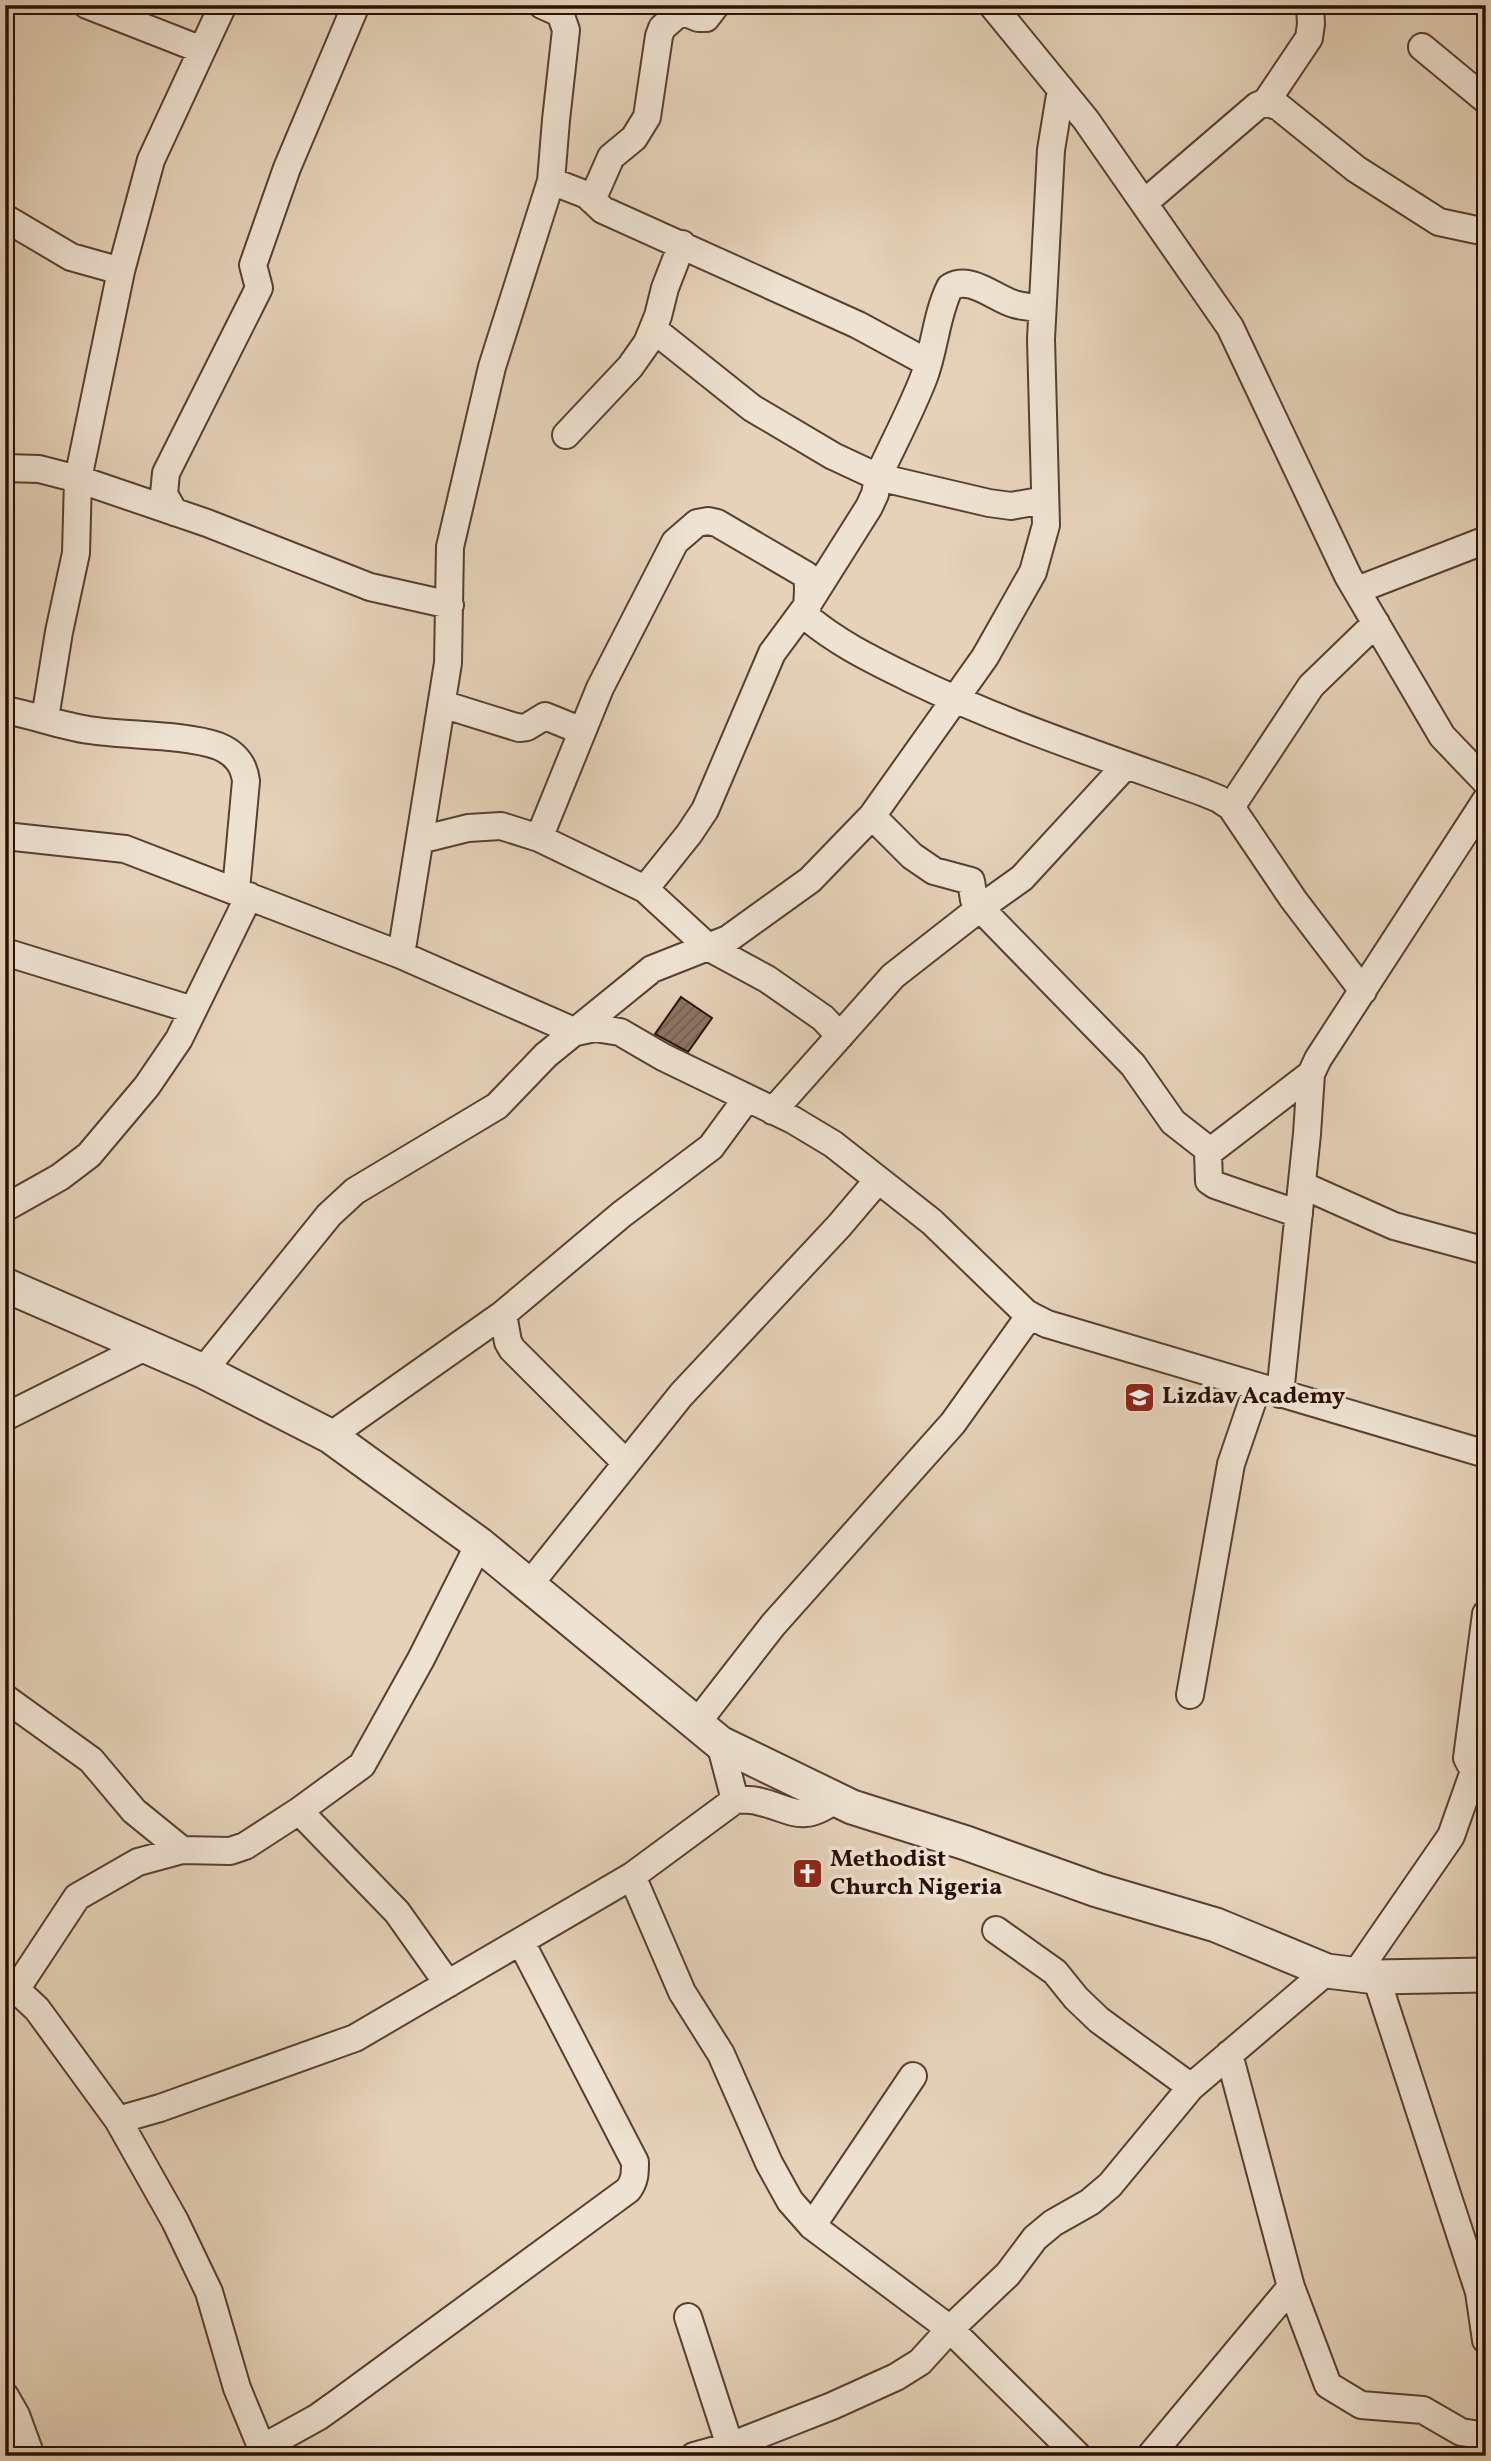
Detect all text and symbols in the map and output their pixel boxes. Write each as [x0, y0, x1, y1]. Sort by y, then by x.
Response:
school or university icon: Lizdav Academy [1122, 1380, 1156, 1414]
place label: Lizdav Academy [1162, 1380, 1346, 1414]
place label: Methodist Church Nigeria [830, 1843, 1002, 1905]
church icon: Methodist Church Nigeria [790, 1857, 824, 1891]

